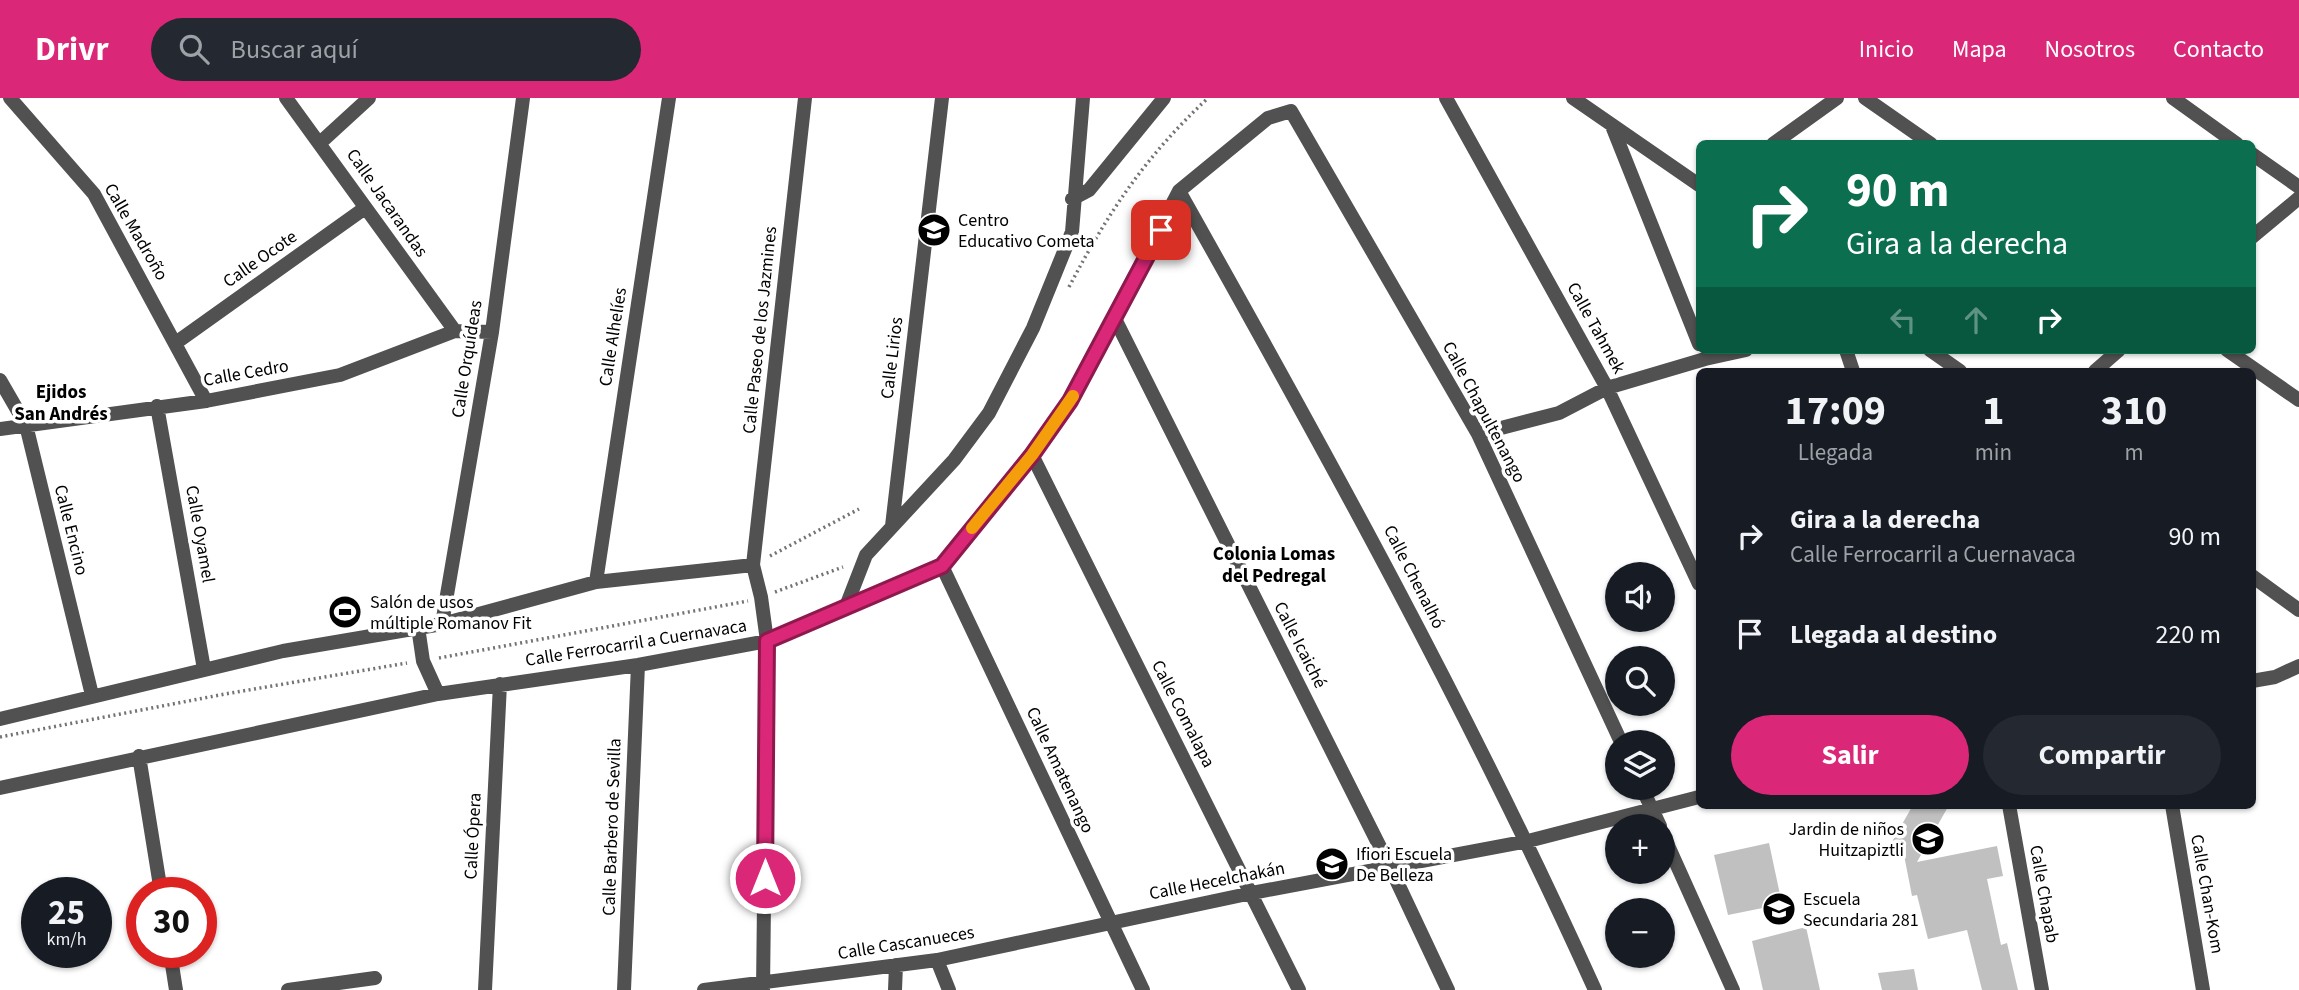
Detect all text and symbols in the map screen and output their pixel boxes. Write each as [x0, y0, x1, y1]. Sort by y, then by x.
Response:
search box [151, 18, 641, 81]
text: Drivr [35, 26, 109, 73]
icon: search [175, 30, 213, 68]
text: Buscar aquí [231, 31, 358, 68]
text: Inicio [1859, 32, 1914, 67]
text: Mapa [1952, 32, 2007, 67]
text: Nosotros [2045, 32, 2135, 67]
text: Contacto [2173, 32, 2264, 67]
street label: Calle Jacarandas [340, 144, 434, 262]
text: 90 m [1846, 156, 1950, 226]
icon: right [1731, 168, 1822, 259]
street label: Calle Madroño [98, 179, 174, 285]
pin [1131, 200, 1191, 260]
place label: Centro Educativo Cometa [958, 208, 1095, 254]
school or university icon: Centro Educativo Cometa [915, 211, 953, 249]
icon: arrive [1142, 211, 1180, 249]
text: Gira a la derecha [1846, 221, 2068, 267]
street label: Calle Ocote [218, 224, 302, 294]
street label: Calle Paseo de los Jazmines [737, 225, 783, 435]
street label: Calle Tahmek [1561, 278, 1631, 378]
street label: Calle Alhelíes [593, 286, 633, 388]
street label: Calle Orquídeas [445, 298, 489, 420]
icon: left [1884, 301, 1922, 339]
icon: ahead [1957, 301, 1995, 339]
icon: right [2030, 301, 2068, 339]
street label: Calle Lirios [875, 316, 909, 400]
street label: Calle Chapultenango [1436, 337, 1532, 487]
street label: Calle Cedro [201, 353, 291, 393]
district label: Ejidos San Andrés [14, 379, 108, 428]
text: 17:09 [1785, 381, 1886, 441]
text: 1 [1982, 381, 2004, 441]
text: 310 [2101, 381, 2167, 441]
text: Llegada [1798, 436, 1873, 469]
text: min [1975, 436, 2012, 469]
text: m [2124, 436, 2144, 469]
street label: Calle Encino [48, 482, 94, 578]
street label: Calle Oyamel [179, 483, 221, 585]
text: Gira a la derecha [1790, 501, 1980, 538]
icon: right [1731, 517, 1769, 555]
text: 90 m [2168, 518, 2221, 555]
street label: Calle Chenalhó [1377, 521, 1451, 633]
text: Calle Ferrocarril a Cuernavaca [1790, 538, 2076, 571]
district label: Colonia Lomas del Pedregal [1213, 541, 1335, 590]
map controls [1605, 562, 1675, 968]
button: sound [1605, 562, 1675, 632]
place label: Salón de usos múltiple Romanov Fit [370, 590, 532, 636]
sports icon: Salón de usos múltiple Romanov Fit [326, 593, 364, 631]
street label: Calle Icaiché [1267, 597, 1333, 693]
street label: Calle Ferrocarril a Cuernavaca [524, 613, 748, 673]
icon: arrive [1731, 615, 1769, 653]
text: Llegada al destino [1790, 616, 1997, 653]
text: 220 m [2155, 616, 2221, 653]
button: search [1605, 646, 1675, 716]
street label: Calle Comalapa [1145, 656, 1221, 772]
street label: Calle Amatenango [1020, 703, 1100, 837]
button: Salir [1731, 715, 1969, 795]
button: Compartir [1983, 715, 2221, 795]
button: layers [1605, 730, 1675, 800]
street label: Calle Barbero de Sevilla [596, 738, 628, 916]
street label: Calle Ópera [458, 792, 488, 880]
button: + [1605, 814, 1675, 884]
place label: Jardin de niños Huitzapiztli [1788, 817, 1904, 863]
school or university icon: Jardin de niños Huitzapiztli [1909, 820, 1947, 858]
street label: Calle Chan-Kom [2184, 832, 2230, 956]
position arrow [728, 841, 802, 915]
place label: Ifiori Escuela De Belleza [1356, 842, 1452, 888]
street label: Calle Chapab [2023, 843, 2065, 945]
school or university icon: Ifiori Escuela De Belleza [1313, 845, 1351, 883]
street label: Calle Hecelchakán [1147, 856, 1287, 906]
speed limit sign: 30 [126, 877, 217, 968]
place label: Escuela Secundaria 281 [1803, 887, 1919, 933]
text: 25 [48, 888, 85, 938]
school or university icon: Escuela Secundaria 281 [1760, 890, 1798, 928]
button: − [1605, 898, 1675, 968]
street label: Calle Cascanueces [836, 920, 976, 966]
text: km/h [47, 927, 86, 952]

